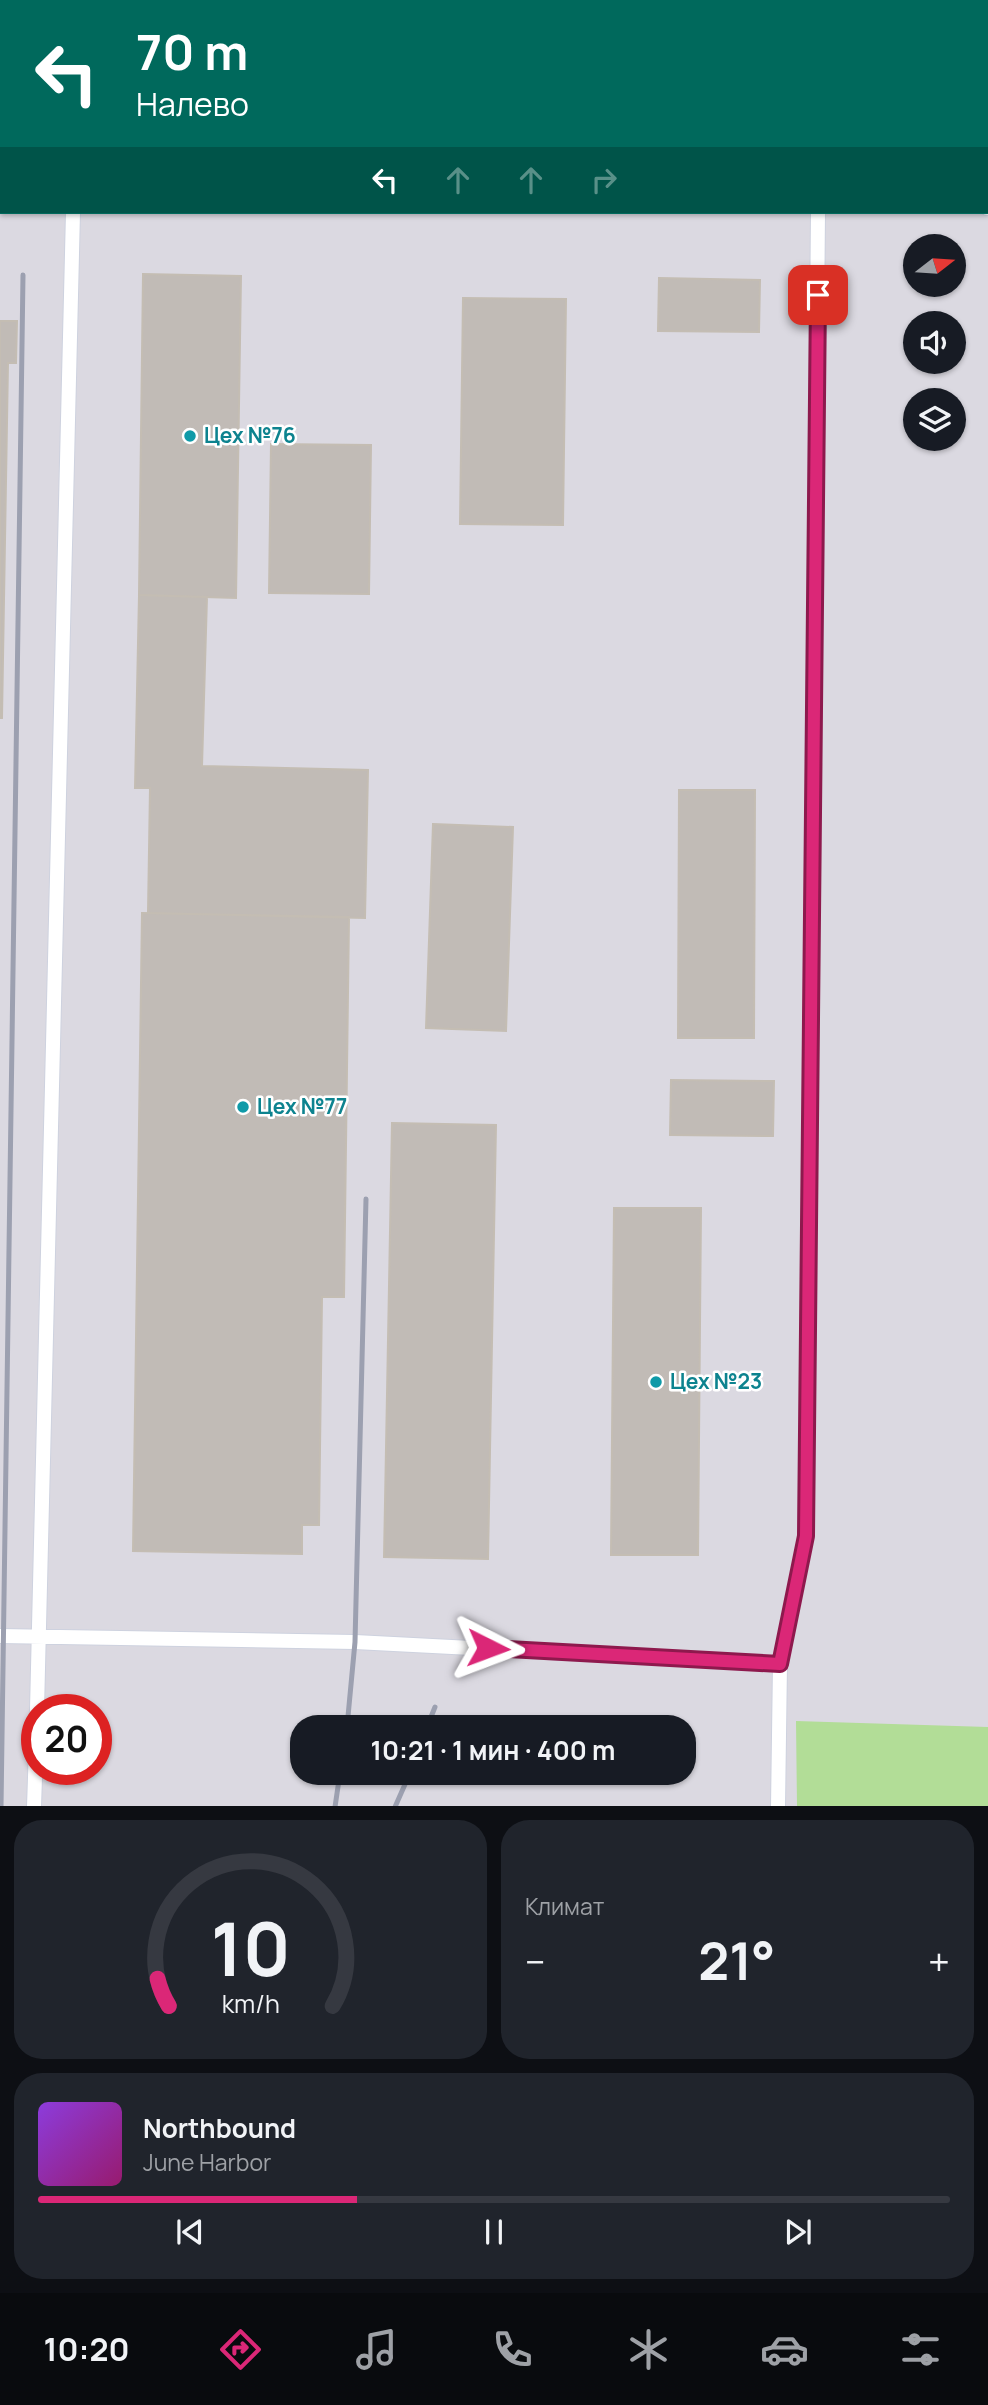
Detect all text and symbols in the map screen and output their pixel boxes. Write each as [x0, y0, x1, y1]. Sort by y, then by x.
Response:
text: 70 m [136, 18, 248, 85]
icon: left [21, 28, 112, 119]
text: Налево [136, 82, 249, 126]
icon: left [366, 161, 404, 199]
icon: ahead [439, 161, 477, 199]
icon: ahead [512, 161, 550, 199]
icon: right [585, 161, 623, 199]
north arrow [903, 234, 966, 298]
map controls [903, 234, 966, 451]
pin [788, 265, 848, 325]
icon: arrive [799, 276, 837, 314]
button: sound [903, 311, 966, 374]
button: layers [903, 388, 966, 451]
place label: Цех №76 [204, 421, 296, 449]
marker: Цех №76 [182, 428, 198, 444]
place label: Цех №77 [257, 1092, 347, 1120]
marker: Цех №77 [235, 1099, 251, 1115]
place label: Цех №23 [670, 1367, 762, 1395]
marker: Цех №23 [648, 1374, 664, 1390]
position arrow [451, 1611, 525, 1685]
speed limit sign: 20 [21, 1694, 112, 1785]
text: 10:21 · 1 мин · 400 m [371, 1732, 615, 1768]
text: Климат [525, 1890, 604, 1922]
text: 10 [211, 1898, 290, 1998]
text: 21° [698, 1925, 775, 1996]
text: − [525, 1935, 546, 1987]
text: + [928, 1935, 950, 1987]
text: km/h [221, 1985, 280, 2020]
text: Northbound [143, 2110, 296, 2146]
text: June Harbor [143, 2146, 271, 2178]
icon: previous [171, 2213, 209, 2251]
icon: pause [475, 2213, 513, 2251]
icon: next [779, 2213, 817, 2251]
icon: directions [216, 2325, 265, 2374]
icon: music [352, 2325, 401, 2374]
icon: phone [488, 2325, 537, 2374]
icon: climate [624, 2325, 673, 2374]
icon: car [760, 2325, 809, 2374]
icon: filters [896, 2325, 945, 2374]
text: 10:20 [43, 2327, 130, 2371]

